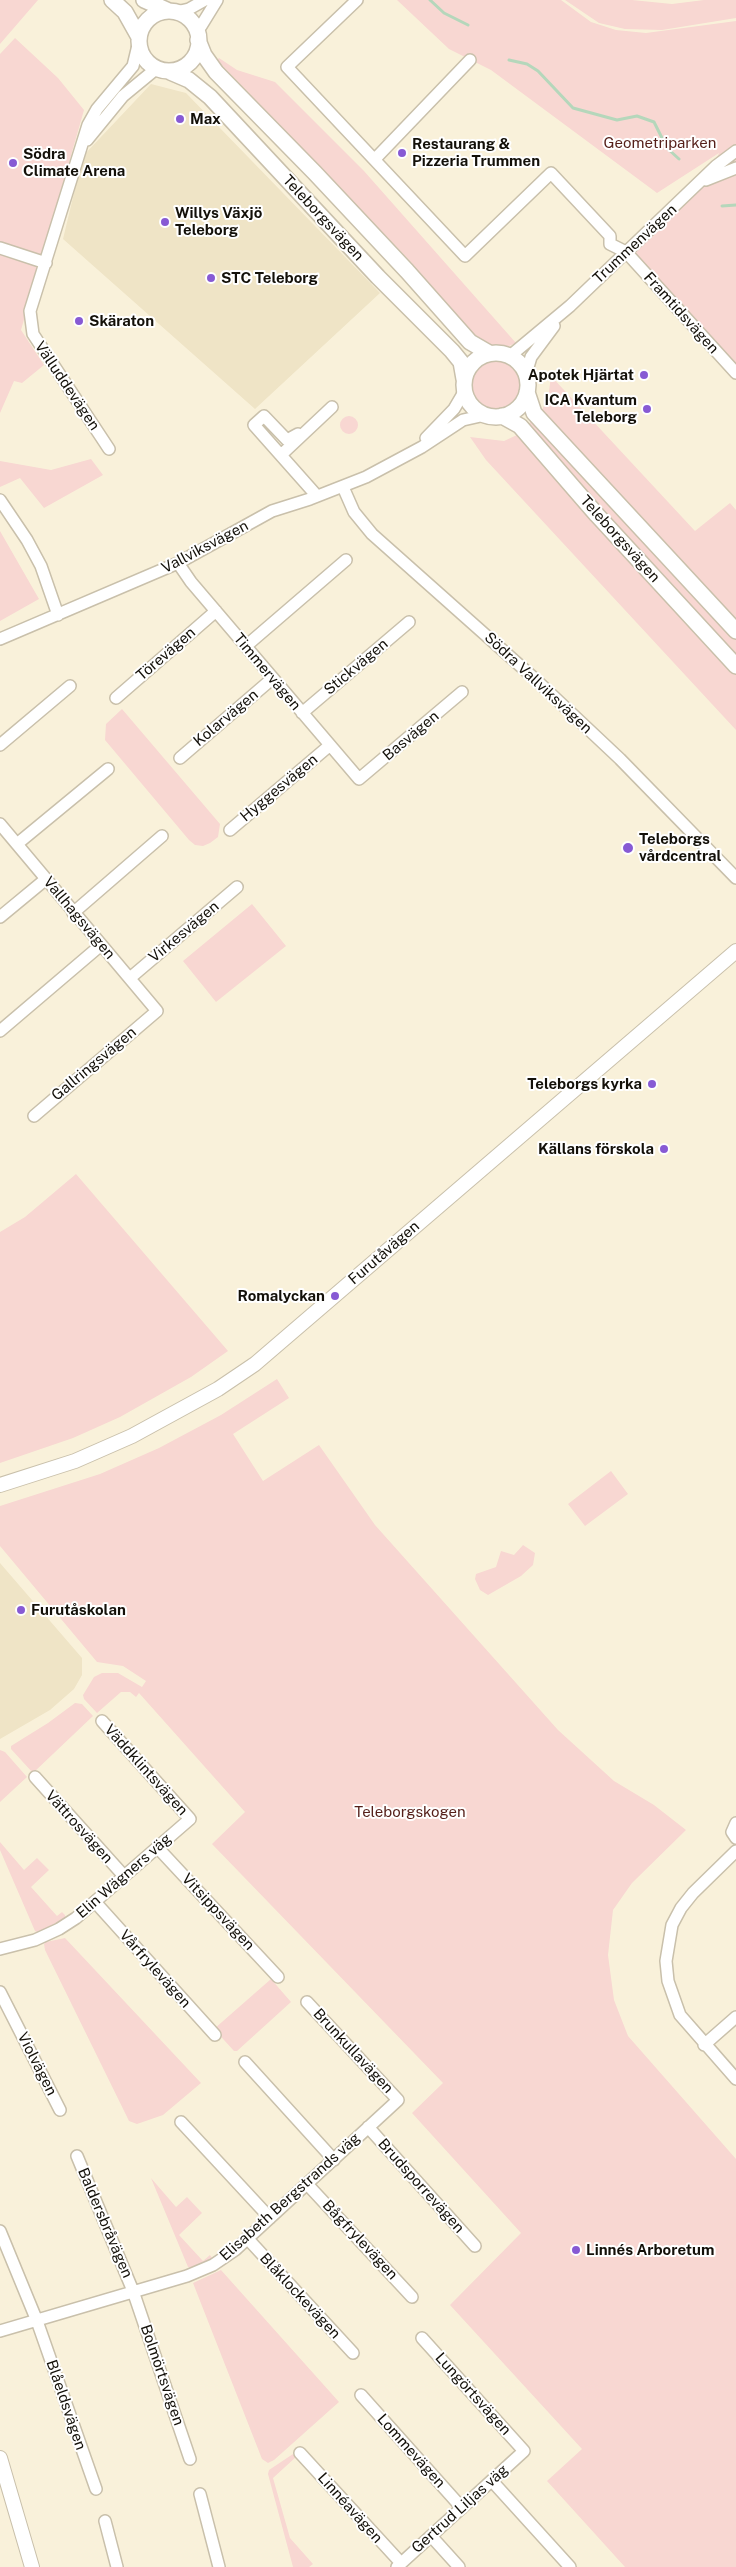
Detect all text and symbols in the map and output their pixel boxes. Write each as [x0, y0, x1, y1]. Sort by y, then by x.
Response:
place label: Max [190, 110, 221, 128]
marker: Max [174, 113, 186, 125]
park label: Geometriparken [604, 134, 716, 152]
place label: Restaurang & Pizzeria Trummen [412, 135, 540, 170]
place label: Södra Climate Arena [23, 145, 125, 180]
marker: Restaurang & Pizzeria Trummen [396, 147, 408, 159]
marker: Södra Climate Arena [7, 157, 19, 169]
street label: Teleborgsvägen [279, 171, 367, 265]
street label: Trummenvägen [589, 201, 681, 287]
place label: Willys Växjö Teleborg [175, 204, 262, 239]
marker: Willys Växjö Teleborg [159, 216, 171, 228]
place label: STC Teleborg [221, 269, 318, 287]
street label: Framtidsvägen [640, 269, 722, 357]
marker: STC Teleborg [205, 272, 217, 284]
place label: Skäraton [89, 312, 154, 330]
marker: Skäraton [73, 315, 85, 327]
street label: Välluddevägen [31, 338, 103, 434]
place label: Apotek Hjärtat [528, 366, 634, 384]
marker: Apotek Hjärtat [638, 369, 650, 381]
place label: ICA Kvantum Teleborg [544, 391, 637, 426]
marker: ICA Kvantum Teleborg [641, 403, 653, 415]
street label: Teleborgsvägen [576, 492, 664, 586]
street label: Vallviksvägen [159, 517, 251, 577]
street label: Törevägen [133, 623, 199, 685]
street label: Södra Vallviksvägen [480, 629, 596, 737]
street label: Timmervägen [230, 630, 304, 714]
street label: Stickvägen [320, 635, 392, 699]
street label: Kolarvägen [190, 686, 262, 750]
street label: Basvägen [379, 707, 443, 765]
street label: Hyggesvägen [237, 750, 321, 826]
place label: Teleborgs vårdcentral [639, 830, 721, 865]
marker: Teleborgs vårdcentral [621, 841, 635, 855]
street label: Vallhagsvägen [39, 873, 119, 963]
street label: Virkesvägen [145, 898, 223, 966]
street label: Gallringsvägen [48, 1023, 140, 1105]
place label: Teleborgs kyrka [527, 1075, 642, 1093]
marker: Teleborgs kyrka [646, 1078, 658, 1090]
place label: Källans förskola [538, 1140, 654, 1158]
marker: Källans förskola [658, 1143, 670, 1155]
street label: Furutåvägen [345, 1217, 423, 1289]
place label: Romalyckan [238, 1287, 325, 1305]
marker: Romalyckan [329, 1290, 341, 1302]
place label: Furutåskolan [31, 1601, 126, 1619]
marker: Furutåskolan [15, 1604, 27, 1616]
street label: Väddklintsvägen [100, 1721, 192, 1819]
street label: Vättrosvägen [42, 1787, 116, 1867]
park label: Teleborgskogen [354, 1803, 466, 1821]
street label: Elin Wägners väg [73, 1830, 175, 1922]
street label: Vitsippsvägen [178, 1870, 258, 1954]
street label: Vårfrylevägen [115, 1926, 195, 2012]
street label: Brunkullavägen [309, 2005, 397, 2097]
street label: Violvägen [13, 2029, 61, 2099]
street label: Elisabeth Bergstrands väg [216, 2129, 364, 2265]
street label: Brudsporrevägen [374, 2135, 468, 2237]
street label: Baldersbråvägen [74, 2165, 136, 2281]
street label: Bågfrylevägen [319, 2196, 401, 2284]
place label: Linnés Arboretum [586, 2241, 714, 2259]
marker: Linnés Arboretum [570, 2244, 582, 2256]
street label: Blåklockevägen [256, 2250, 344, 2342]
street label: Bolmörtsvägen [136, 2322, 188, 2428]
street label: Lungörtsvägen [431, 2349, 515, 2439]
street label: Blåeldsvägen [42, 2358, 90, 2452]
street label: Lommevägen [373, 2410, 449, 2492]
street label: Gertrud Liljas väg [408, 2461, 512, 2557]
street label: Linnéavägen [314, 2469, 386, 2547]

